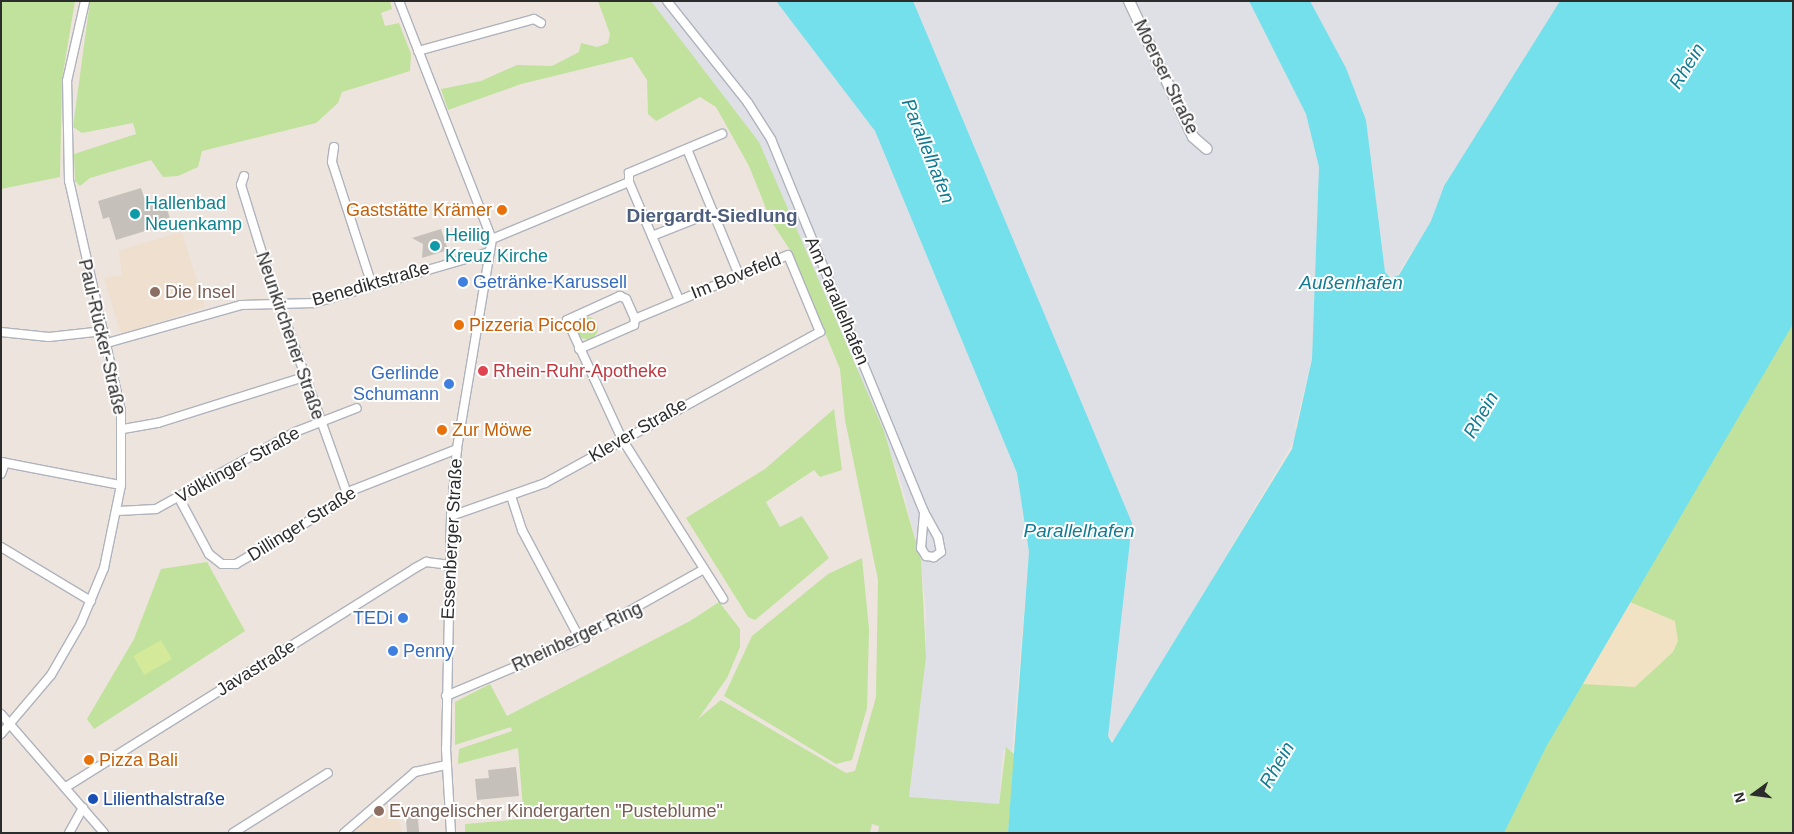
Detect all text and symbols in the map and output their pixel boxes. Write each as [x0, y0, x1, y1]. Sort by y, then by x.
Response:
street label: Moerser Straße [1129, 16, 1203, 138]
water label: Rhein [1664, 39, 1710, 93]
water label: Parallelhafen [897, 95, 959, 207]
place label: Hallenbad Neuenkamp [145, 193, 242, 235]
place label: Gaststätte Krämer [346, 199, 492, 221]
marker: Gaststätte Krämer [496, 204, 508, 216]
district label: Diergardt-Siedlung [626, 205, 798, 227]
marker: Hallenbad Neuenkamp [129, 208, 141, 220]
place label: Heilig Kreuz Kirche [445, 225, 548, 268]
street label: Am Parallelhafen [800, 234, 874, 368]
marker: Heilig Kreuz Kirche [429, 240, 441, 252]
street label: Im Bovefeld [688, 248, 784, 304]
street label: Neunkirchener Straße [251, 249, 329, 423]
street label: Paul-Rücker-Straße [74, 257, 130, 417]
street label: Benediktstraße [310, 257, 432, 311]
place label: Getränke-Karussell [473, 271, 627, 293]
water label: Außenhafen [1299, 272, 1403, 294]
marker: Getränke-Karussell [457, 276, 469, 288]
place label: Die Insel [165, 281, 235, 303]
marker: Die Insel [149, 286, 161, 298]
place label: Pizzeria Piccolo [469, 314, 596, 336]
marker: Pizzeria Piccolo [453, 319, 465, 331]
place label: Rhein-Ruhr-Apotheke [493, 360, 667, 382]
place label: Gerlinde Schumann [353, 363, 439, 406]
marker: Rhein-Ruhr-Apotheke [477, 365, 489, 377]
marker: Gerlinde Schumann [443, 378, 455, 390]
water label: Rhein [1459, 388, 1503, 442]
street label: Klever Straße [585, 393, 691, 467]
place label: Zur Möwe [452, 419, 532, 441]
street label: Völklinger Straße [172, 422, 304, 508]
marker: Zur Möwe [436, 424, 448, 436]
street label: Essenberger Straße [437, 458, 467, 620]
street label: Dillinger Straße [244, 482, 360, 566]
water label: Parallelhafen [1024, 520, 1134, 542]
street label: Rheinberger Ring [509, 597, 645, 677]
place label: TEDi [353, 607, 393, 629]
marker: TEDi [397, 612, 409, 624]
street label: Javastraße [213, 635, 299, 701]
place label: Penny [403, 640, 454, 662]
marker: Penny [387, 645, 399, 657]
water label: Rhein [1255, 738, 1299, 792]
place label: Pizza Bali [99, 749, 178, 771]
marker: Pizza Bali [83, 754, 95, 766]
north arrow [1729, 769, 1779, 819]
place label: Lilienthalstraße [103, 788, 225, 810]
text: N [1730, 791, 1748, 804]
marker: Lilienthalstraße [87, 793, 99, 805]
place label: Evangelischer Kindergarten "Pusteblume" [389, 800, 723, 822]
marker: Evangelischer Kindergarten "Pusteblume" [373, 805, 385, 817]

